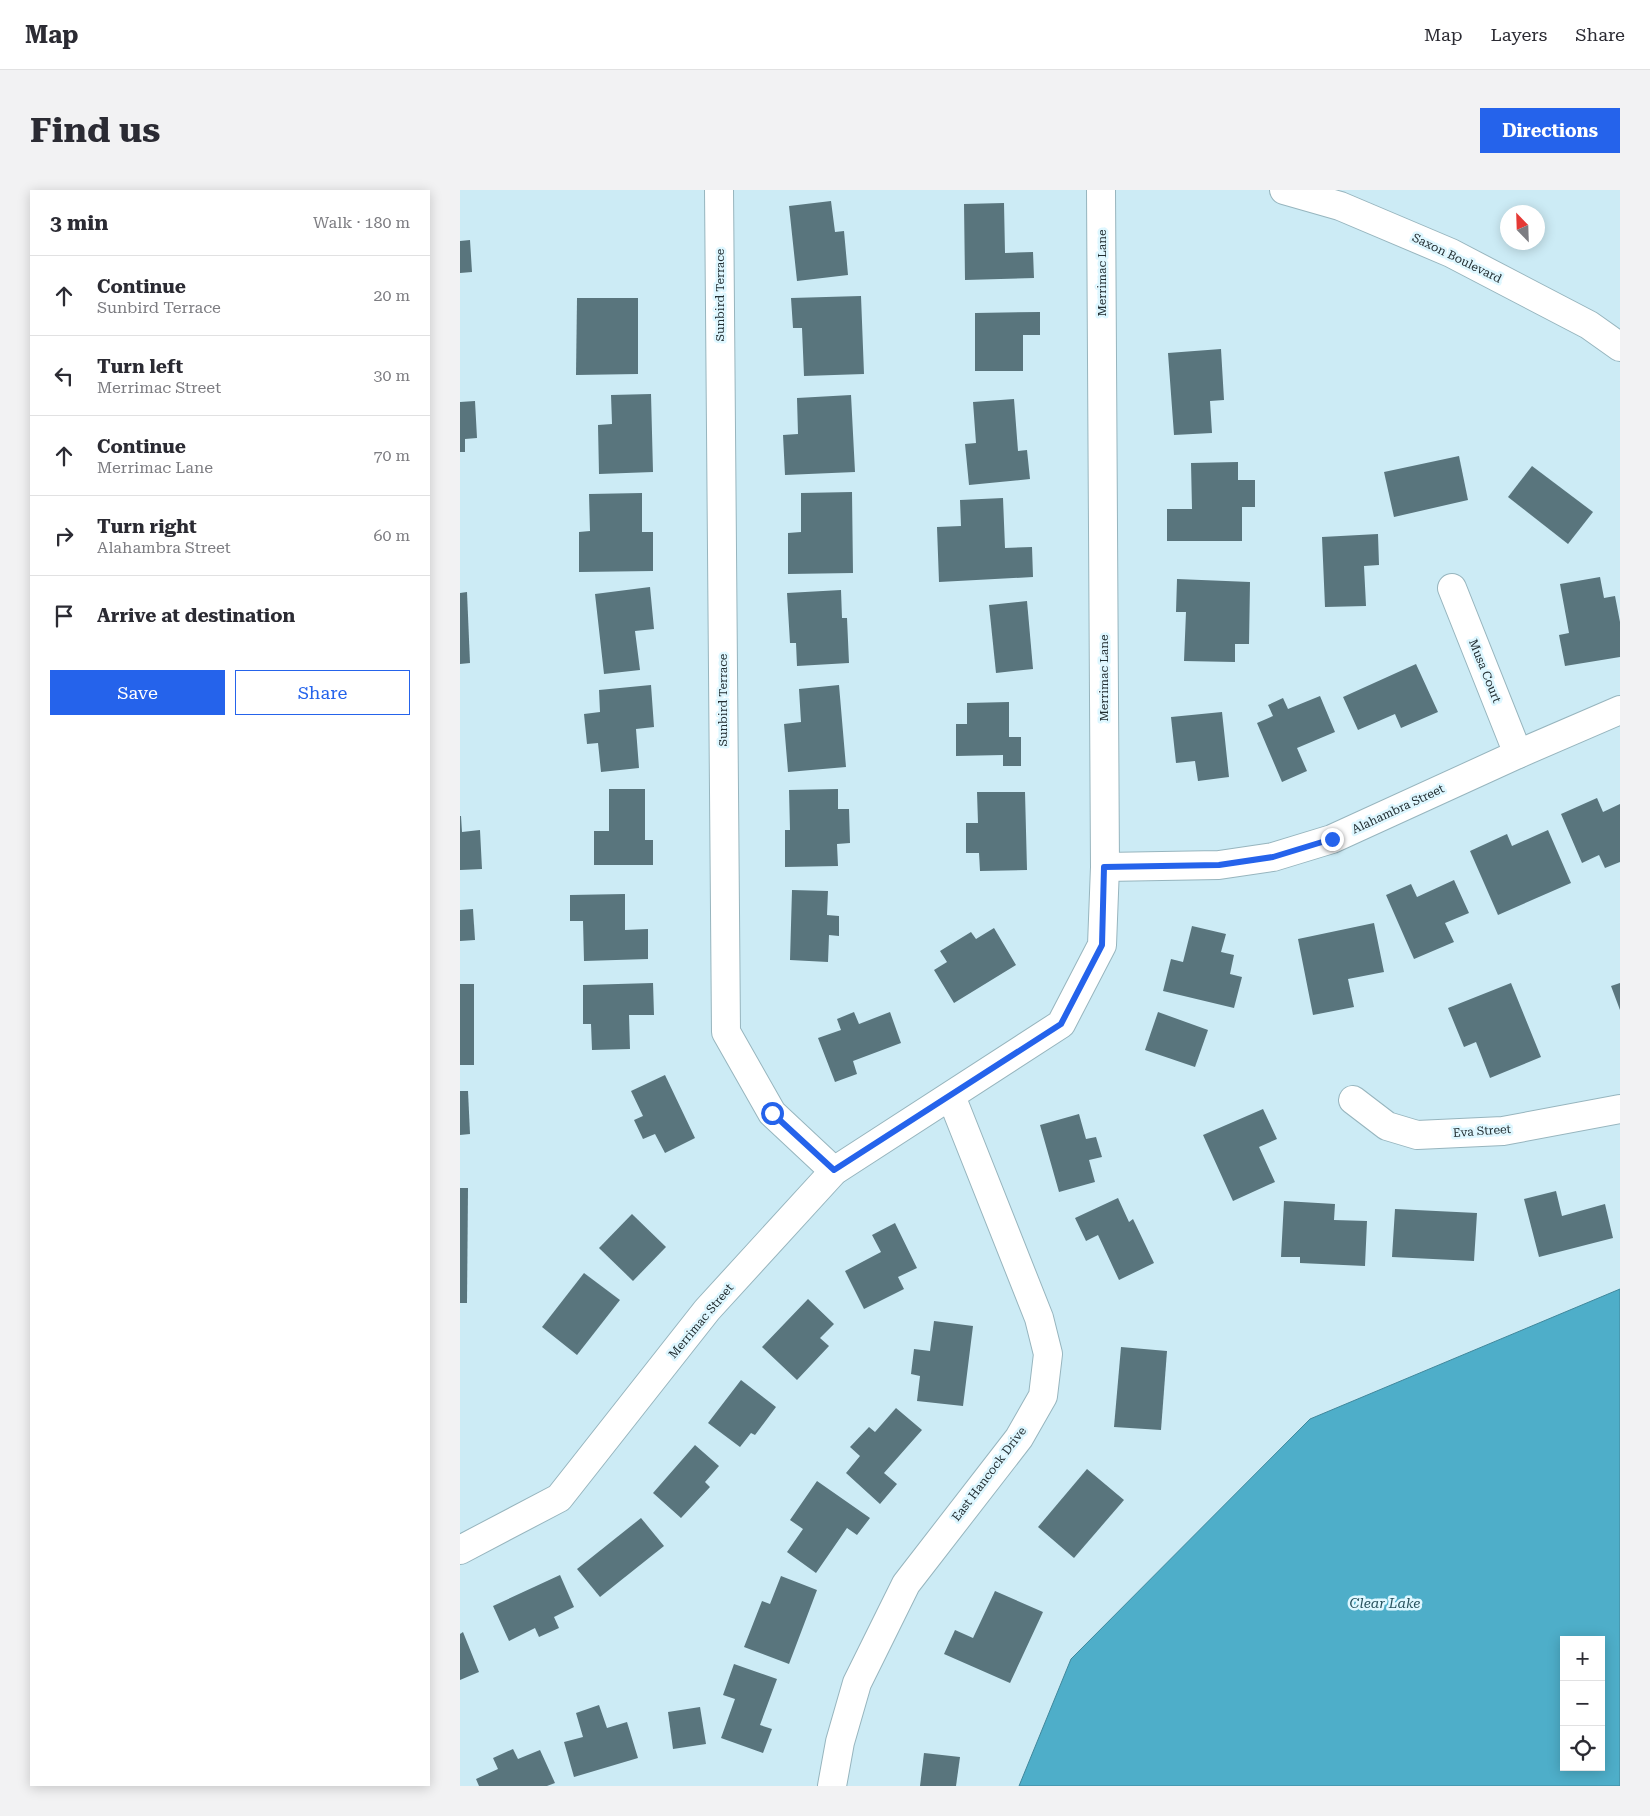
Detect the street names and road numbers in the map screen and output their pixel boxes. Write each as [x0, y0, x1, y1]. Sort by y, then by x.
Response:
street label: Merrimac Lane [1095, 229, 1109, 317]
street label: Saxon Boulevard [1410, 230, 1504, 286]
street label: Sunbird Terrace [713, 248, 727, 341]
street label: Merrimac Lane [1097, 634, 1111, 722]
street label: Musa Court [1466, 637, 1504, 705]
street label: Sunbird Terrace [716, 653, 730, 746]
street label: Alahambra Street [1350, 781, 1447, 837]
street label: Eva Street [1452, 1122, 1512, 1140]
street label: Merrimac Street [666, 1280, 737, 1361]
street label: East Hancock Drive [949, 1424, 1029, 1524]

